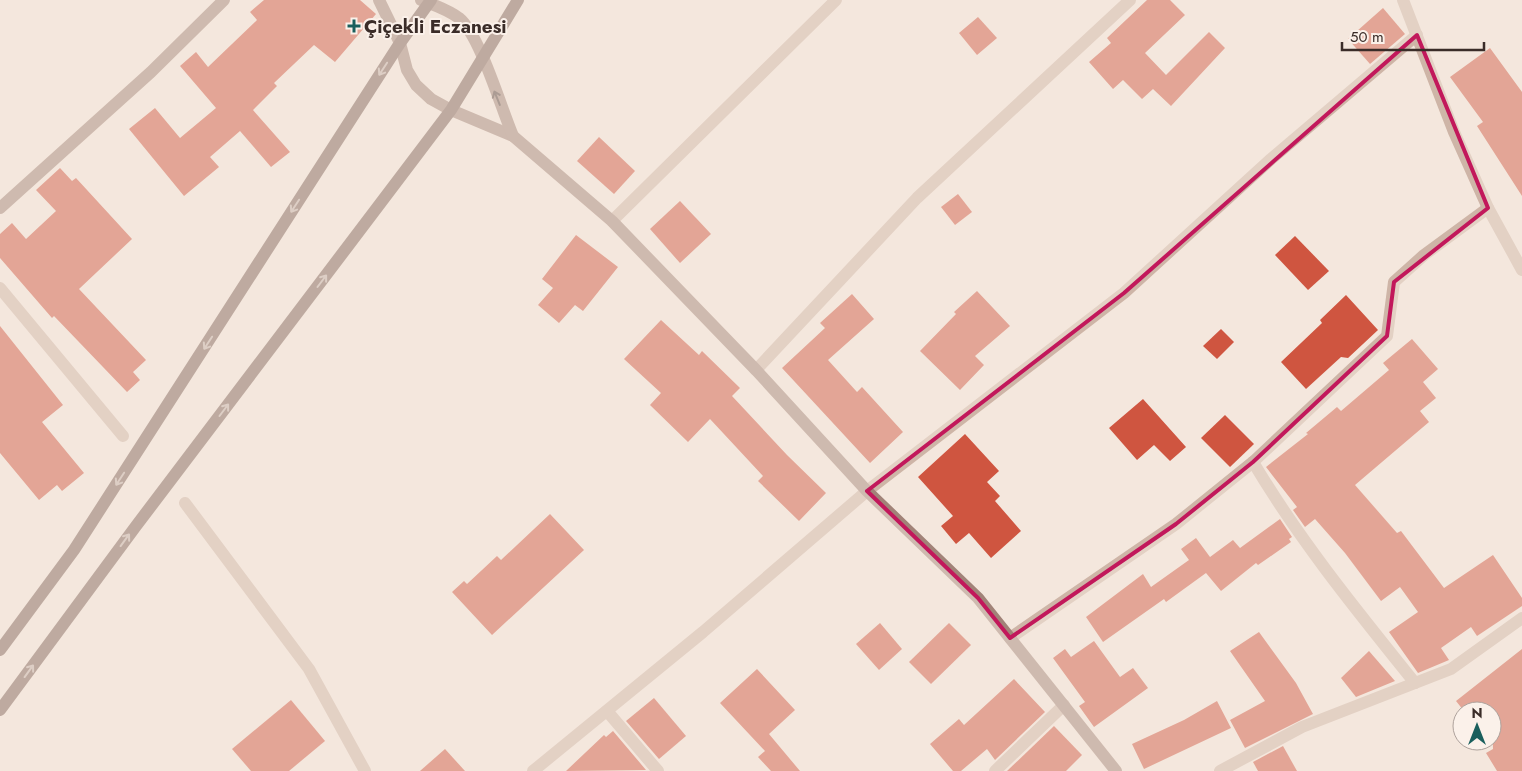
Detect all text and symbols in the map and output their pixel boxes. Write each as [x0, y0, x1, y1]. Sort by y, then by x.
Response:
place label: Çiçekli Eczanesi [364, 13, 507, 40]
marker: Çiçekli Eczanesi [348, 20, 360, 32]
scale bar [1342, 20, 1484, 52]
text: 50 m [1350, 26, 1384, 48]
one-way arrow [378, 62, 388, 76]
one-way arrow [492, 91, 502, 106]
one-way arrow [290, 198, 300, 212]
one-way arrow [316, 275, 327, 288]
one-way arrow [203, 335, 213, 349]
one-way arrow [218, 404, 229, 417]
one-way arrow [115, 472, 125, 486]
one-way arrow [120, 534, 131, 547]
one-way arrow [24, 664, 34, 678]
north arrow [1452, 701, 1502, 751]
text: N [1471, 703, 1483, 723]

